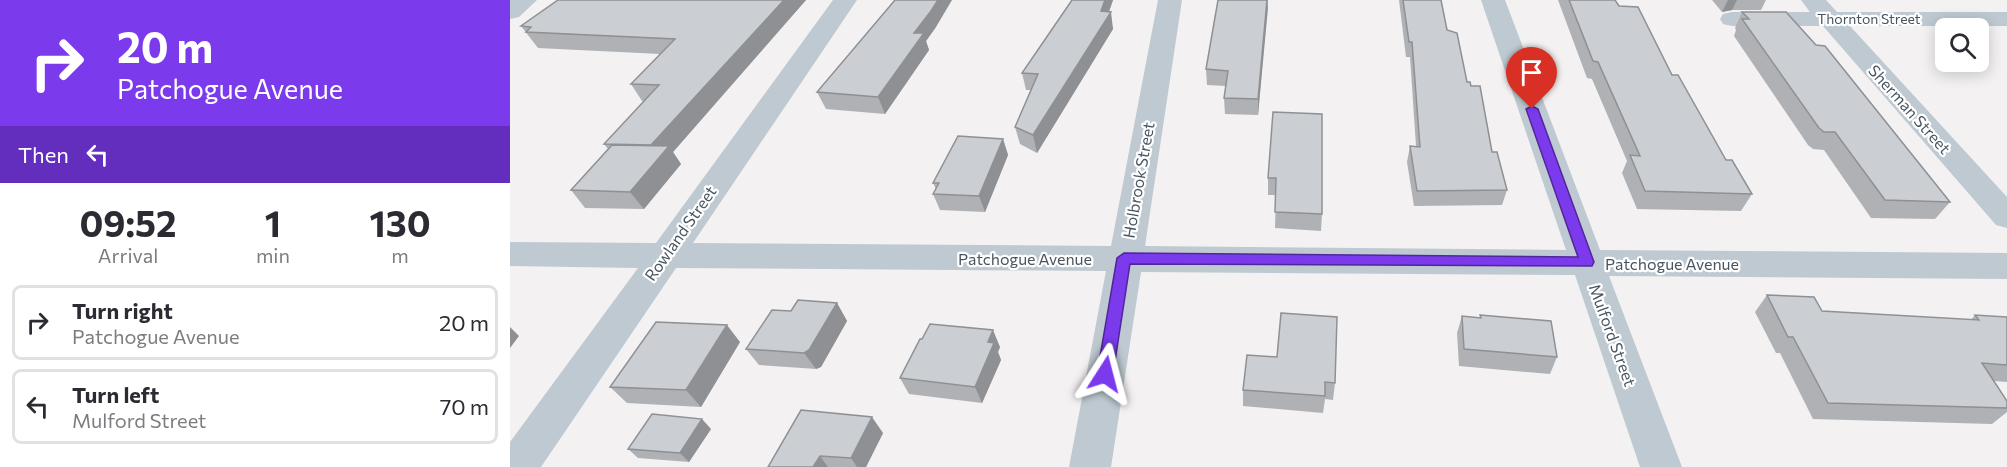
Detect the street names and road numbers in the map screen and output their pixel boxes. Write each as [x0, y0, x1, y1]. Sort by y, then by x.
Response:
street label: Thornton Street [1817, 10, 1921, 27]
street label: Sherman Street [1865, 61, 1955, 158]
street label: Holbrook Street [1118, 120, 1158, 239]
street label: Rowland Street [640, 182, 720, 284]
street label: Patchogue Avenue [958, 249, 1092, 268]
street label: Patchogue Avenue [1605, 254, 1739, 273]
street label: Mulford Street [1586, 281, 1640, 389]

